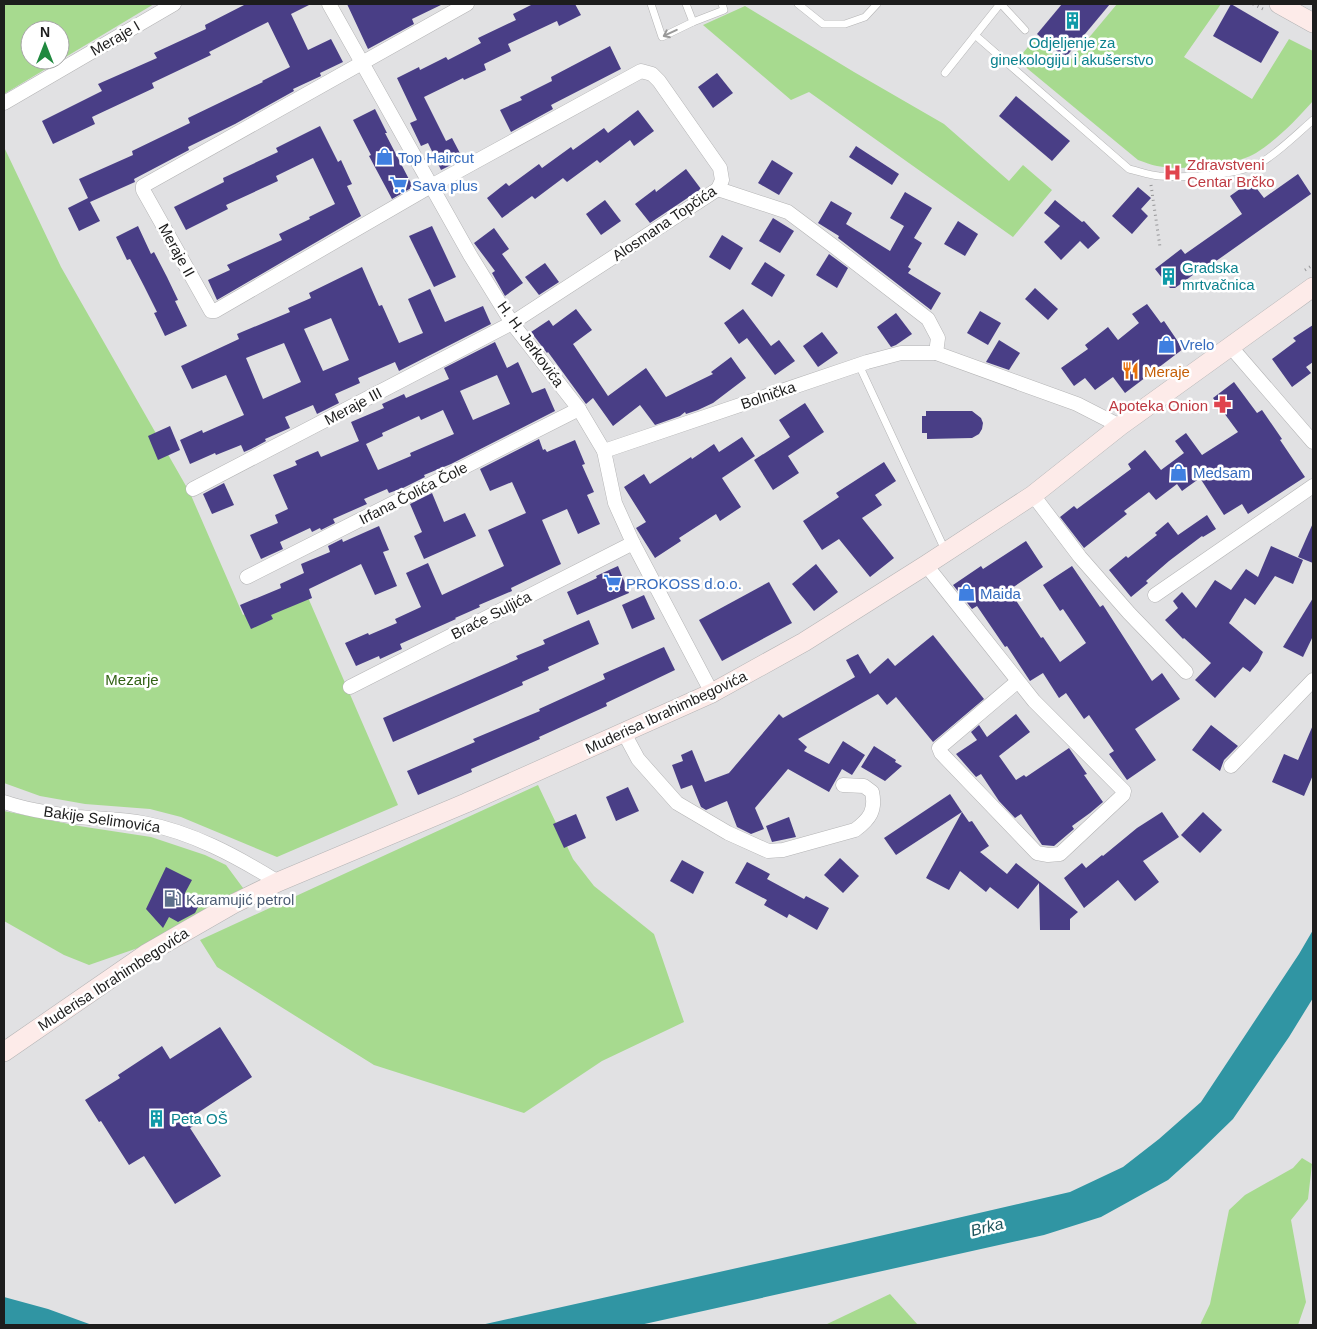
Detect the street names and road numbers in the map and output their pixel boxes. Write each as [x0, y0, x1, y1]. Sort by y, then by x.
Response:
street label: Meraje I [87, 17, 143, 59]
street label: Alosmana Topčića [609, 182, 720, 264]
street label: Meraje II [155, 220, 199, 280]
street label: H. H. Jerkovića [494, 298, 568, 391]
street label: Bolnička [738, 378, 798, 412]
street label: Meraje III [321, 384, 385, 428]
street label: Irfana Čolića Čole [356, 458, 470, 528]
street label: Braće Suljića [448, 587, 534, 642]
street label: Muderisa Ibrahimbegovića [583, 667, 750, 757]
street label: Bakije Selimovića [43, 802, 162, 836]
street label: Muderisa Ibrahimbegovića [35, 924, 192, 1034]

